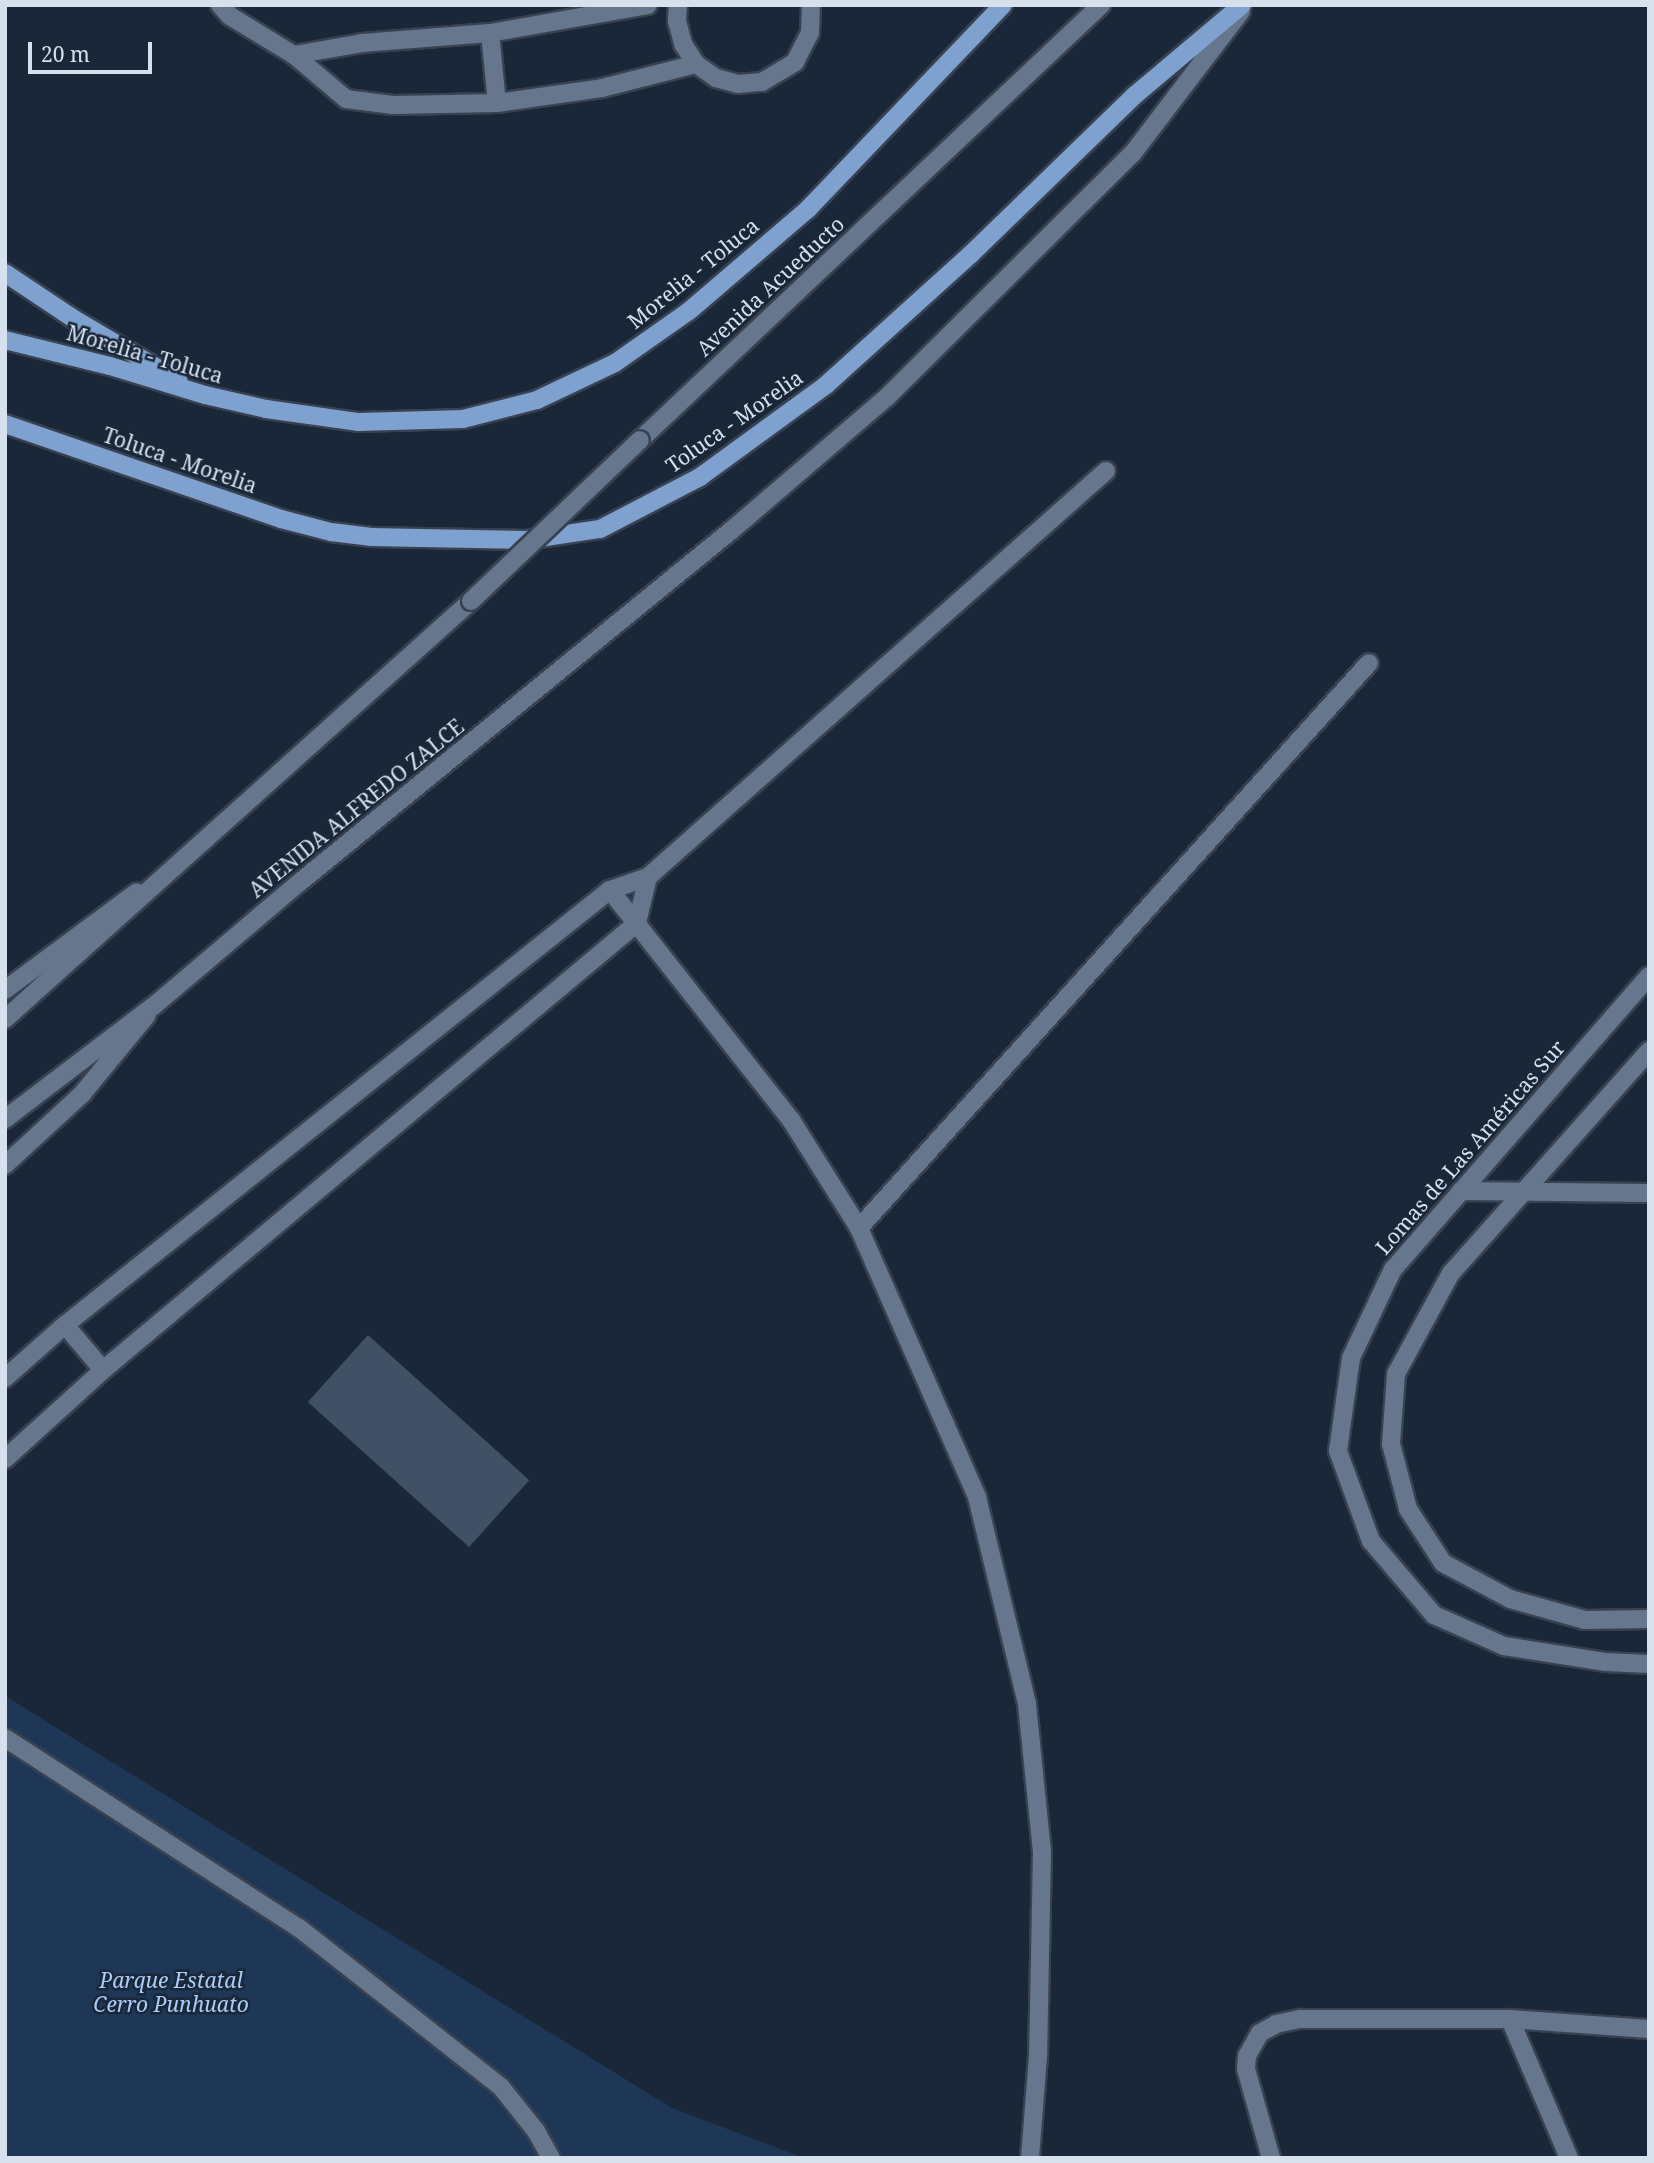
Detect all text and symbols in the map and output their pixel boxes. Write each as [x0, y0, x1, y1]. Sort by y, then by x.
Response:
scale bar [32, 28, 156, 72]
text: 20 m [41, 40, 90, 68]
street label: Avenida Acueducto [691, 211, 849, 361]
street label: Morelia - Toluca [622, 212, 764, 334]
street label: Morelia - Toluca [64, 320, 226, 388]
street label: Toluca - Morelia [661, 364, 807, 478]
street label: Toluca - Morelia [100, 422, 260, 498]
street label: AVENIDA ALFREDO ZALCE [244, 714, 468, 902]
street label: Lomas de Las Américas Sur [1370, 1035, 1570, 1259]
park label: Parque Estatal Cerro Punhuato [93, 1967, 249, 2017]

